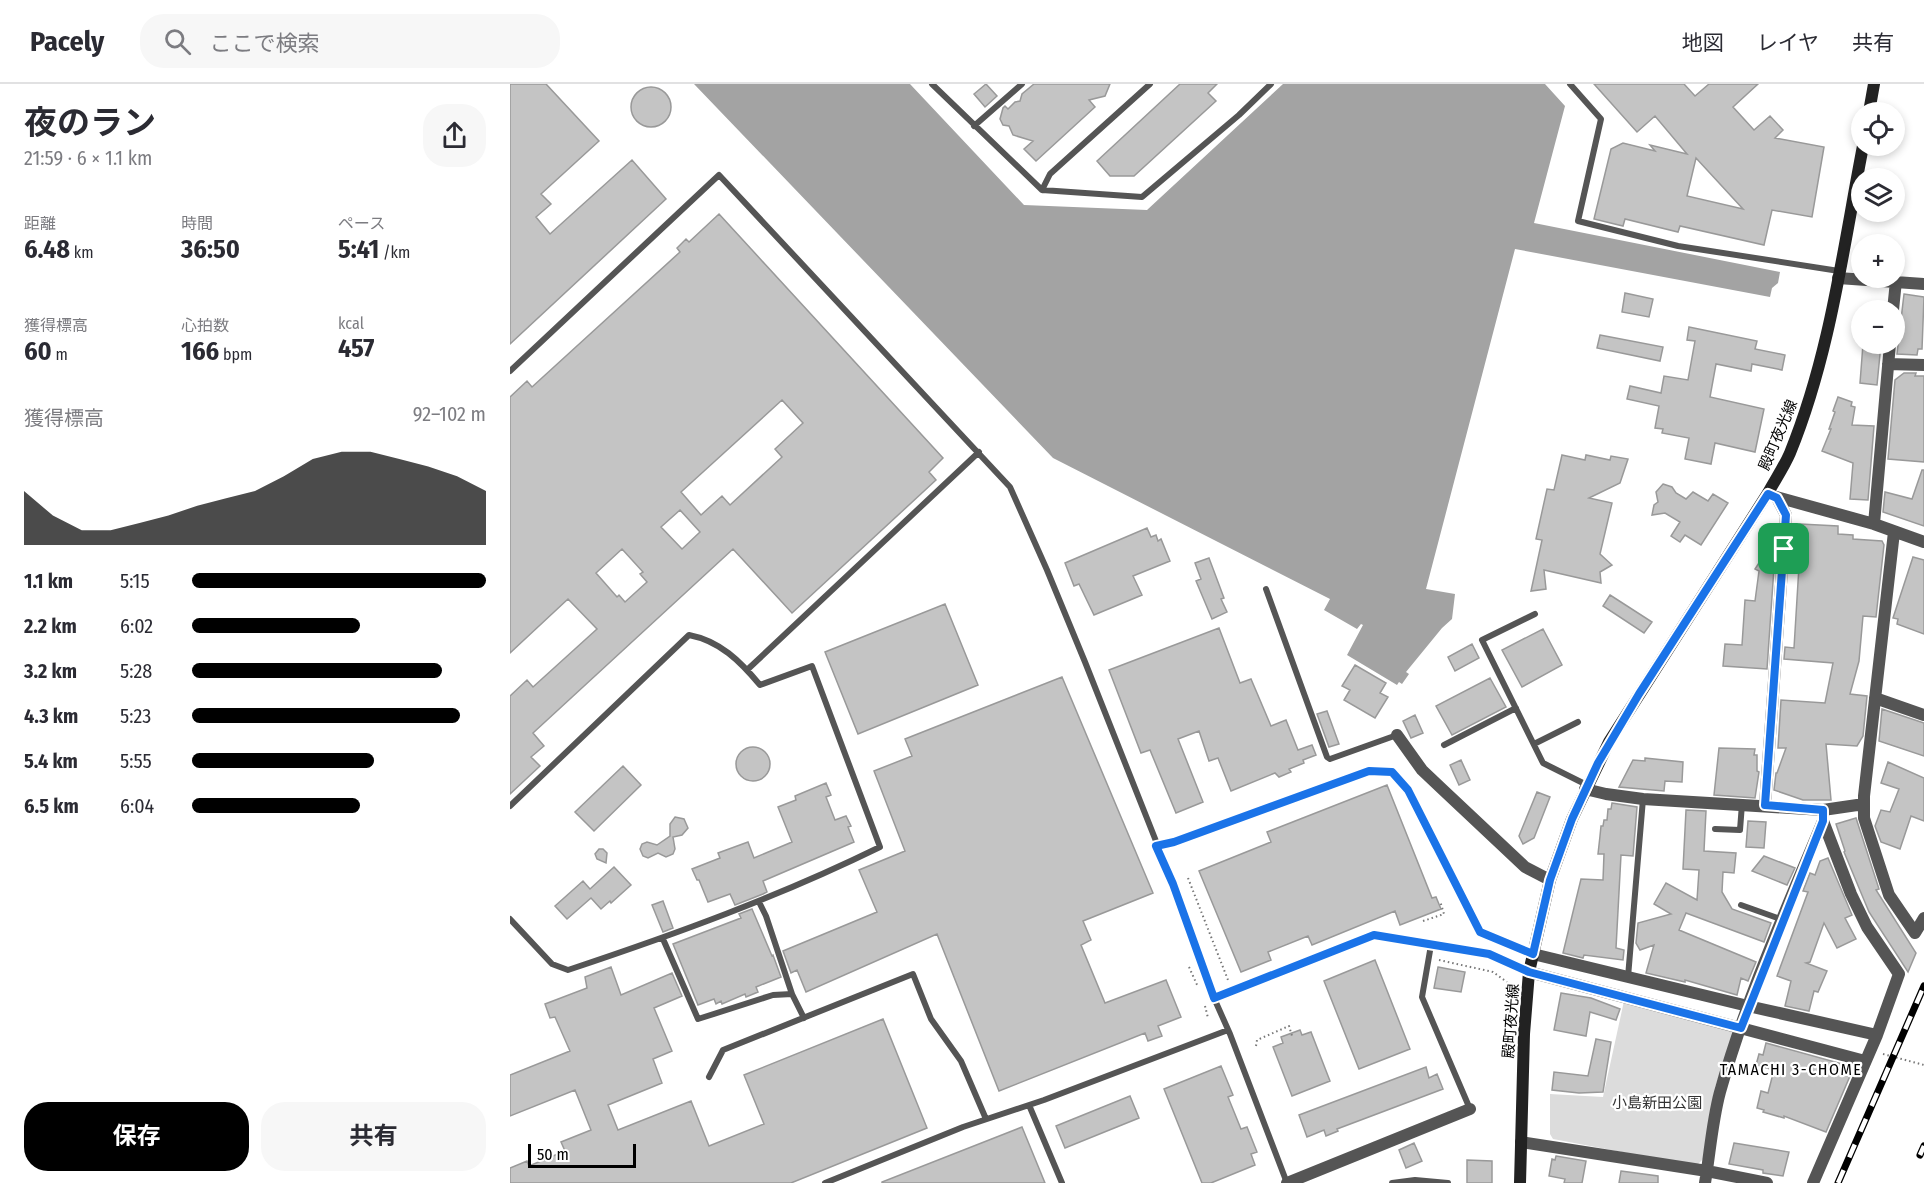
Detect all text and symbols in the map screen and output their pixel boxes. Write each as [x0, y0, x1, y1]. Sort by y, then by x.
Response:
search box [140, 14, 560, 68]
text: Pacely [30, 25, 104, 58]
icon: search [161, 25, 194, 58]
text: ここで検索 [209, 30, 319, 57]
text: 地図 [1682, 30, 1724, 56]
text: レイヤ [1757, 30, 1819, 56]
text: 共有 [1852, 30, 1894, 56]
map controls [1851, 102, 1905, 354]
button: locate [1851, 102, 1905, 156]
text: 夜のラン [24, 103, 156, 143]
button: share [423, 104, 486, 167]
text: 21:59 · 6 × 1.1 km [24, 146, 152, 170]
button: layers [1851, 168, 1905, 222]
text: 距離 [24, 214, 56, 233]
text: 時間 [181, 214, 213, 233]
text: ペース [338, 214, 385, 233]
text: 6.48 [24, 234, 70, 265]
text: 36:50 [181, 234, 240, 265]
text: 5:41 [338, 234, 379, 265]
button: + [1851, 234, 1905, 288]
text: km [70, 243, 94, 262]
text: /km [379, 243, 410, 262]
button: − [1851, 300, 1905, 354]
text: kcal [338, 314, 364, 333]
text: 獲得標高 [24, 316, 88, 335]
text: 心拍数 [181, 316, 229, 335]
text: 457 [338, 333, 374, 364]
text: 60 [24, 336, 52, 367]
text: 166 [181, 336, 219, 367]
text: m [52, 345, 68, 364]
text: bpm [219, 345, 252, 364]
street label: 殿町夜光線 [1755, 397, 1801, 473]
text: 92–102 m [413, 402, 486, 426]
text: 獲得標高 [24, 406, 104, 430]
pin [1758, 523, 1809, 574]
icon: arrive [1767, 532, 1800, 565]
text: 1.1 km [24, 569, 73, 593]
text: 5:15 [120, 569, 150, 593]
text: 2.2 km [24, 614, 77, 638]
text: 6:02 [120, 614, 153, 638]
text: 3.2 km [24, 659, 77, 683]
text: 5:28 [120, 659, 152, 683]
text: 4.3 km [24, 704, 78, 728]
text: 5:23 [120, 704, 151, 728]
text: 5.4 km [24, 749, 78, 773]
text: 5:55 [120, 749, 152, 773]
text: 6.5 km [24, 794, 79, 818]
text: 6:04 [120, 794, 154, 818]
street label: 殿町夜光線 [1499, 983, 1523, 1059]
district label: TAMACHI 3-CHOME [1720, 1060, 1862, 1079]
park label: 小島新田公園 [1612, 1094, 1702, 1112]
button: 保存 [24, 1102, 249, 1171]
button: 共有 [261, 1102, 486, 1171]
scale bar [528, 1141, 636, 1168]
text: 50 m [537, 1145, 569, 1164]

